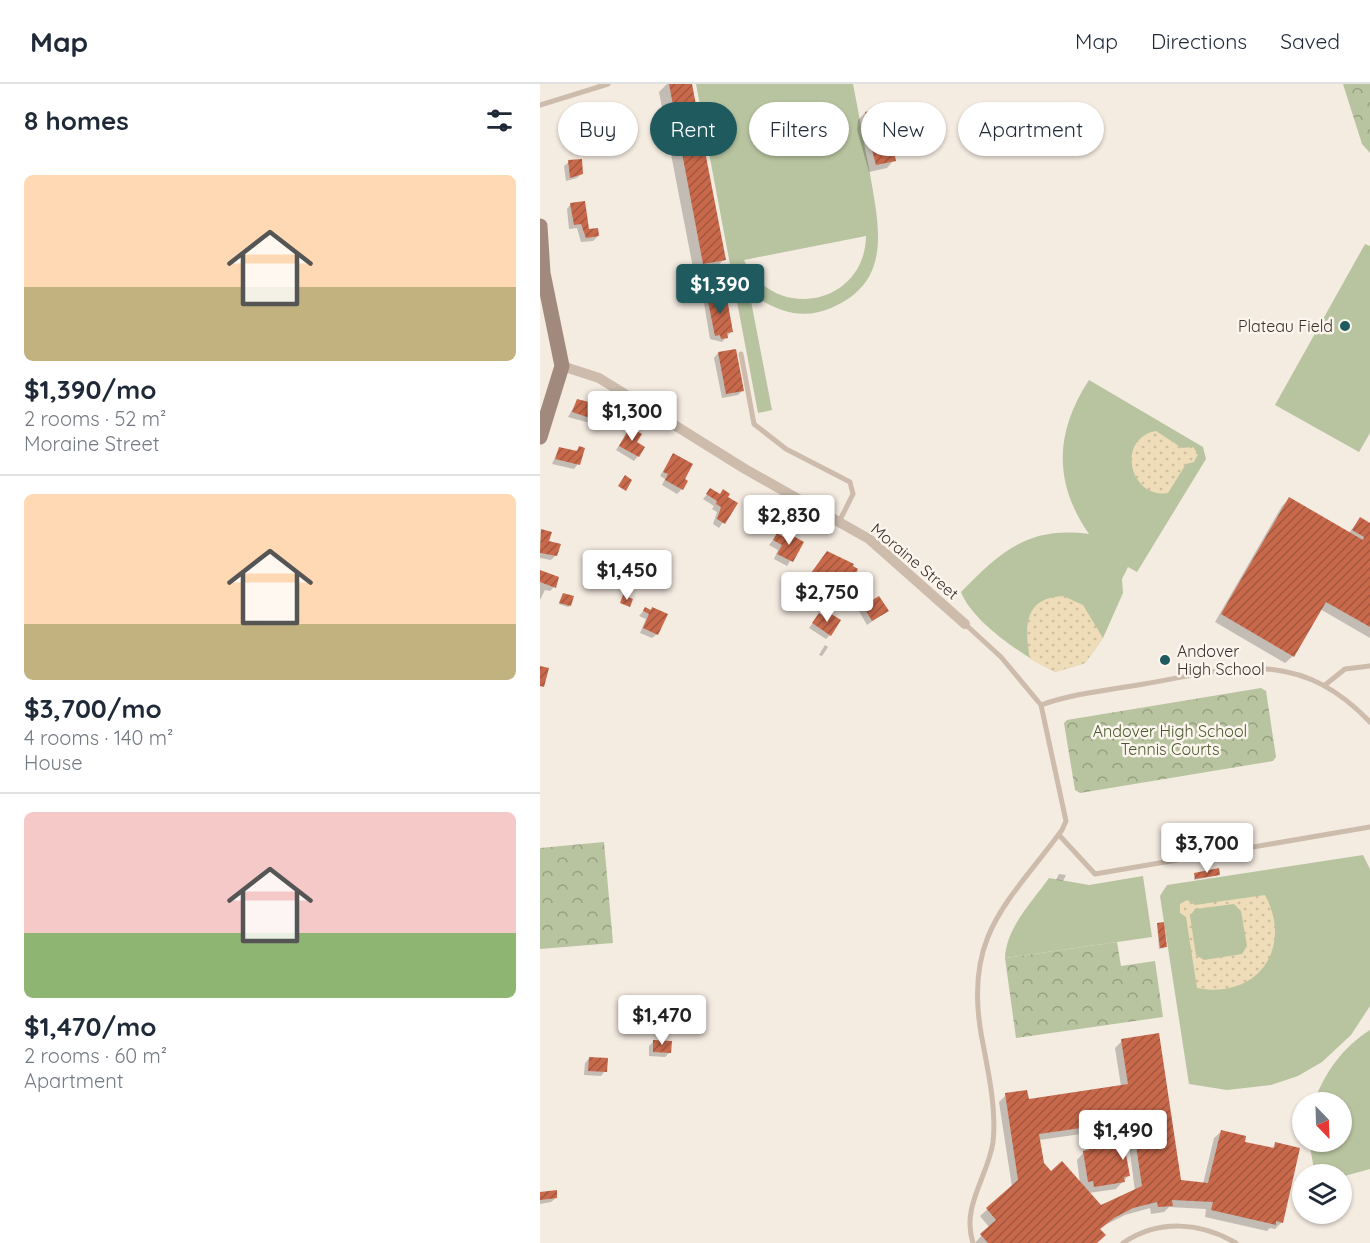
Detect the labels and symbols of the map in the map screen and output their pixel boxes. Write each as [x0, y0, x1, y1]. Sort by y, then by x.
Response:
pin: $1,390 [671, 264, 769, 315]
place label: Plateau Field [1238, 316, 1333, 336]
marker: Plateau Field [1338, 319, 1352, 333]
pin: $1,300 [583, 391, 681, 442]
pin: $2,830 [740, 495, 838, 546]
street label: Moraine Street [867, 519, 963, 603]
pin: $1,450 [578, 550, 676, 601]
pin: $2,750 [778, 572, 876, 623]
place label: Andover High School [1177, 641, 1265, 679]
marker: Andover High School [1158, 653, 1172, 667]
park label: Andover High School Tennis Courts [1093, 721, 1247, 759]
pin: $3,700 [1158, 823, 1256, 874]
pin: $1,470 [613, 995, 711, 1046]
north arrow [1292, 1092, 1352, 1152]
pin: $1,490 [1074, 1110, 1172, 1161]

